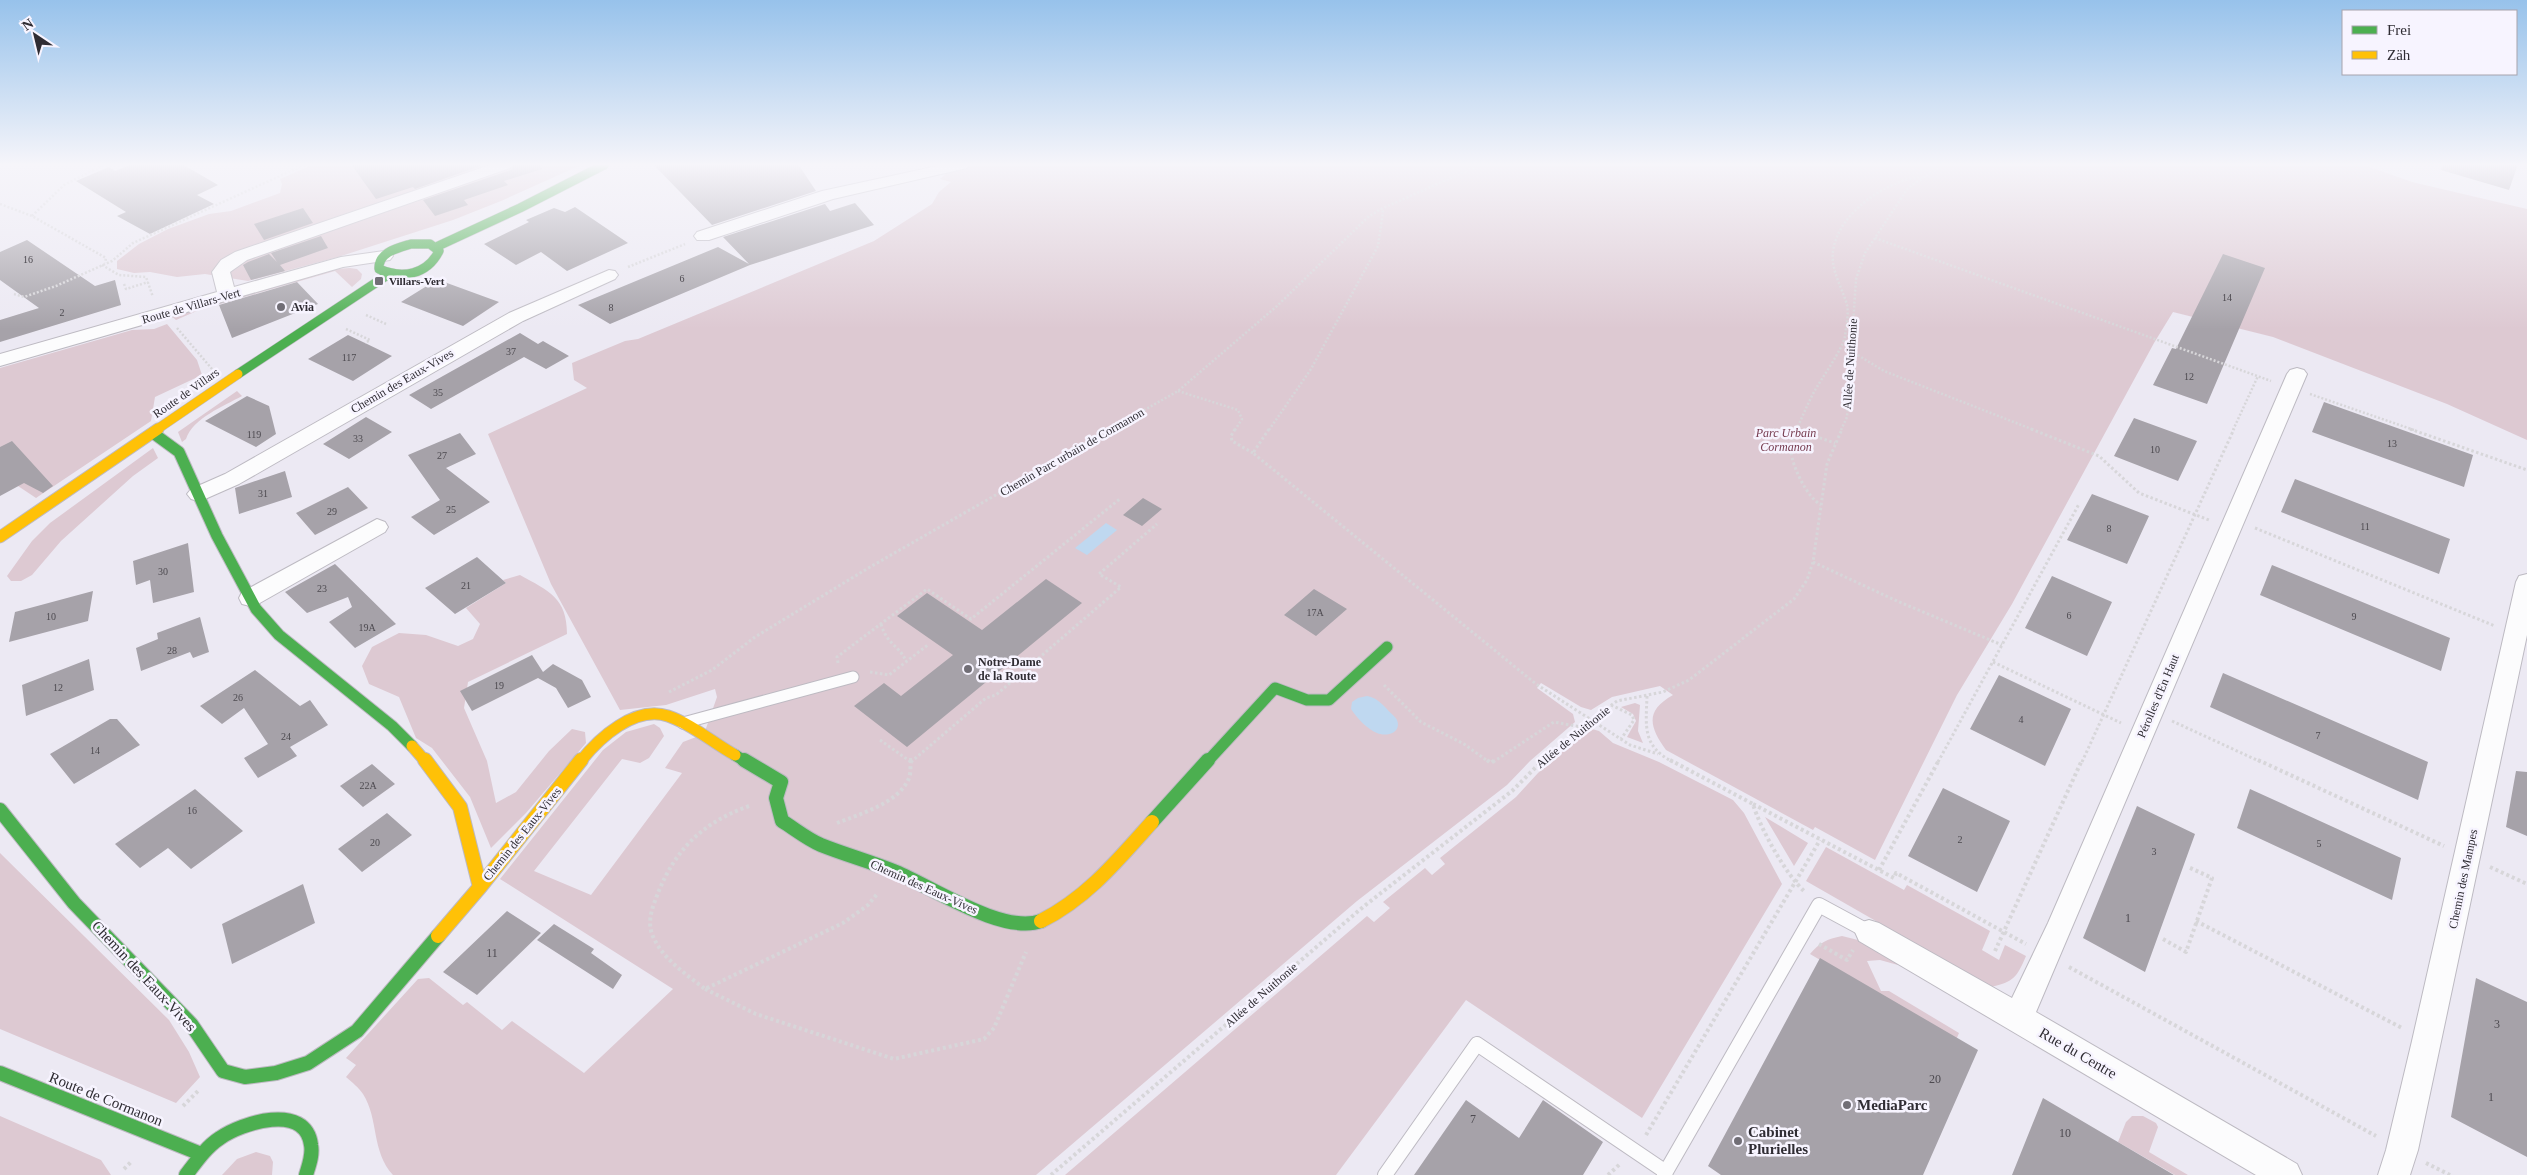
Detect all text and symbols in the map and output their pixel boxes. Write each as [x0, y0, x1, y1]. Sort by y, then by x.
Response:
north arrow [10, 10, 60, 60]
legend [2342, 10, 2517, 75]
text: N [19, 16, 36, 34]
text: Frei [2387, 22, 2411, 38]
text: Zäh [2387, 47, 2411, 63]
house number: 16 [23, 254, 33, 265]
house number: 6 [680, 273, 685, 284]
marker: Villars-Vert [373, 275, 385, 287]
place label: Villars-Vert [389, 275, 445, 287]
street label: Route de Villars-Vert [140, 285, 242, 327]
house number: 14 [2222, 292, 2232, 303]
place label: Avia [291, 300, 314, 314]
marker: Avia [275, 301, 287, 313]
house number: 8 [609, 302, 614, 313]
house number: 2 [60, 307, 65, 318]
street label: Allée de Nuithonie [1840, 318, 1860, 410]
street label: Chemin des Eaux-Vives [348, 346, 456, 416]
house number: 37 [506, 346, 516, 357]
house number: 117 [342, 352, 356, 363]
street label: Route de Villars [150, 365, 222, 421]
house number: 12 [2184, 371, 2194, 382]
house number: 35 [433, 387, 443, 398]
street label: Chemin Parc urbain de Cormanon [997, 405, 1147, 499]
park label: Parc Urbain Cormanon [1755, 426, 1816, 454]
house number: 119 [247, 429, 261, 440]
house number: 33 [353, 433, 363, 444]
house number: 13 [2387, 438, 2397, 449]
house number: 10 [2150, 444, 2160, 455]
house number: 27 [437, 450, 447, 461]
house number: 31 [258, 488, 268, 499]
house number: 25 [446, 504, 456, 515]
house number: 29 [327, 506, 337, 517]
house number: 11 [2360, 521, 2370, 532]
house number: 8 [2107, 523, 2112, 534]
house number: 30 [158, 566, 168, 577]
house number: 21 [461, 580, 471, 591]
house number: 23 [317, 583, 327, 594]
house number: 17A [1306, 607, 1324, 618]
house number: 6 [2067, 610, 2072, 621]
house number: 10 [46, 611, 56, 622]
house number: 9 [2352, 611, 2357, 622]
house number: 19A [358, 622, 376, 633]
house number: 28 [167, 645, 177, 656]
street label: Pérolles d'En Haut [2134, 651, 2182, 740]
place label: Notre-Dame de la Route [978, 655, 1042, 683]
marker: Notre-Dame de la Route [962, 663, 974, 675]
house number: 19 [494, 680, 504, 691]
house number: 12 [53, 682, 63, 693]
house number: 26 [233, 692, 243, 703]
street label: Allée de Nuithonie [1533, 703, 1613, 771]
house number: 4 [2019, 714, 2024, 725]
house number: 7 [2316, 730, 2321, 741]
house number: 24 [281, 731, 291, 742]
house number: 14 [90, 745, 100, 756]
house number: 22A [359, 780, 377, 791]
street label: Chemin des Eaux-Vives [480, 784, 564, 883]
house number: 16 [187, 805, 197, 816]
street label: Chemin des Mampes [2446, 828, 2480, 930]
house number: 2 [1958, 834, 1963, 845]
house number: 20 [370, 837, 380, 848]
house number: 5 [2317, 838, 2322, 849]
house number: 3 [2152, 846, 2157, 857]
street label: Chemin des Eaux-Vives [868, 857, 980, 917]
house number: 1 [2125, 911, 2131, 925]
street label: Chemin des Eaux-Vives [89, 918, 199, 1035]
house number: 11 [486, 946, 498, 960]
street label: Allée de Nuithonie [1222, 960, 1300, 1030]
house number: 3 [2494, 1017, 2500, 1031]
street label: Rue du Centre [2036, 1024, 2120, 1082]
street label: Route de Cormanon [47, 1069, 165, 1129]
house number: 20 [1929, 1072, 1941, 1086]
house number: 1 [2488, 1090, 2494, 1104]
place label: MediaParc [1857, 1097, 1928, 1113]
marker: MediaParc [1841, 1099, 1853, 1111]
house number: 7 [1470, 1112, 1476, 1126]
place label: Cabinet Plurielles [1748, 1124, 1808, 1157]
house number: 10 [2059, 1126, 2071, 1140]
marker: Cabinet Plurielles [1732, 1135, 1744, 1147]

